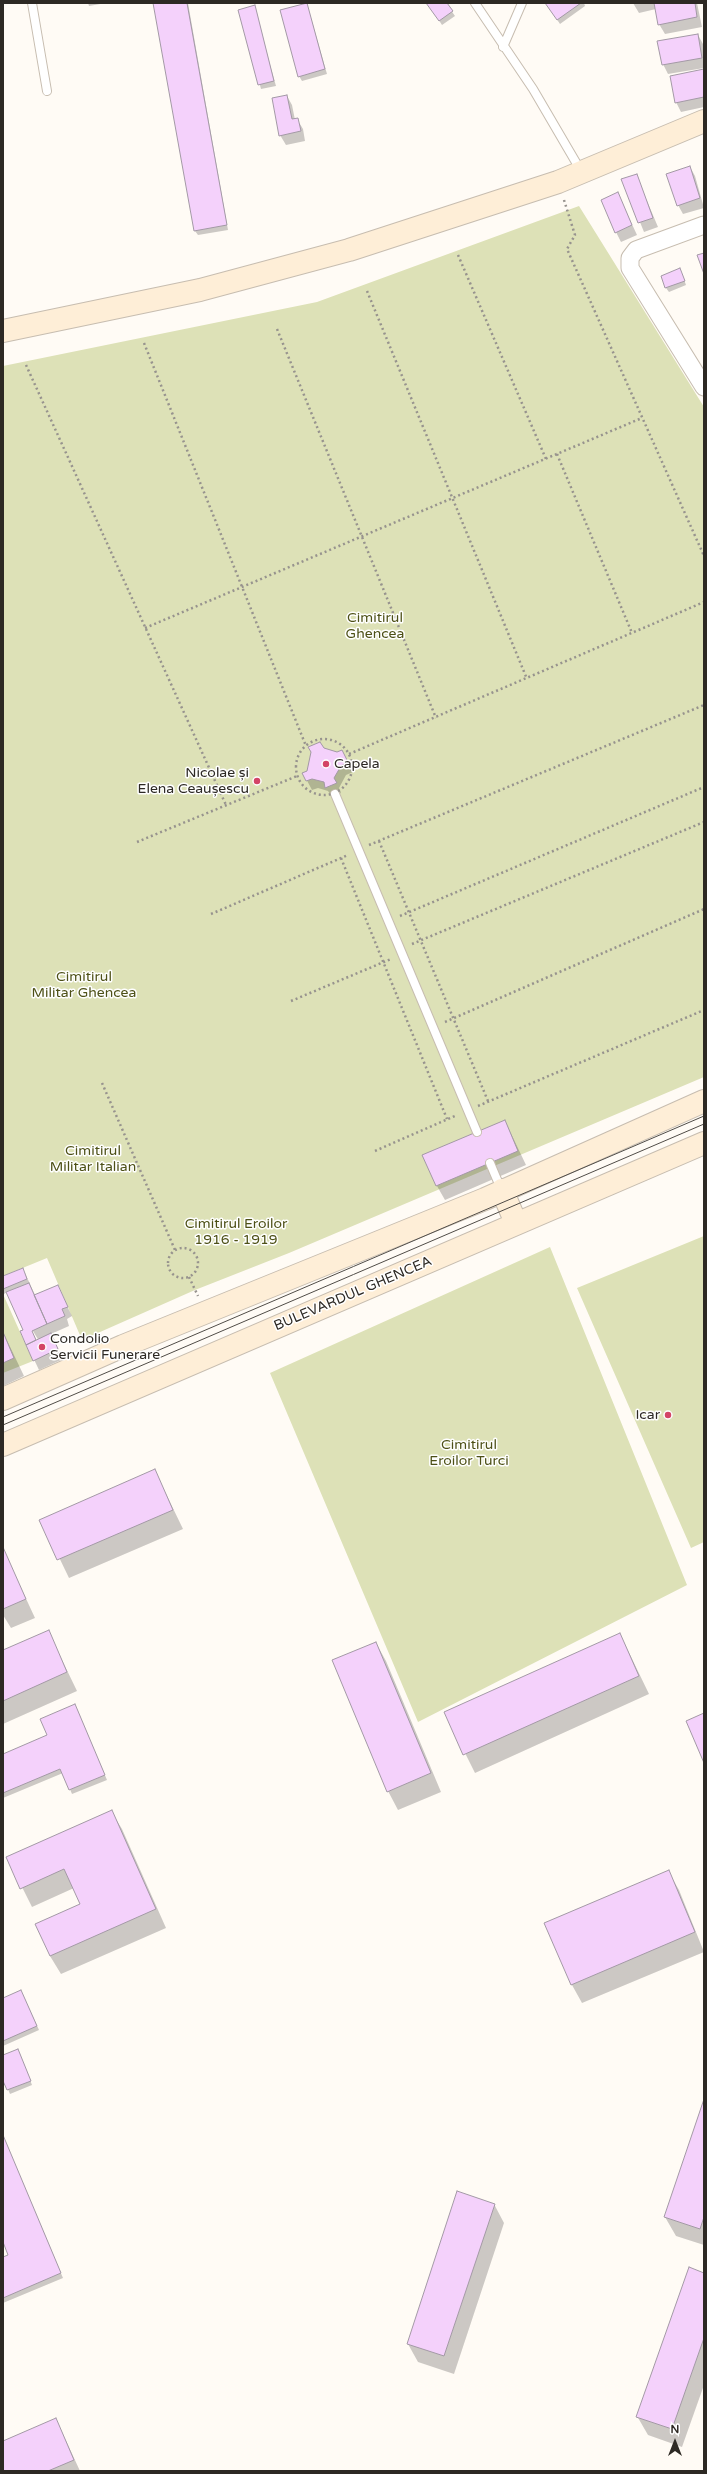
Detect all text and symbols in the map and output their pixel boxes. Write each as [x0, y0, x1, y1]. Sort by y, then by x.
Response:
park label: Cimitirul Ghencea [346, 610, 404, 642]
place label: Capela [334, 756, 380, 772]
marker: Capela [321, 759, 331, 769]
place label: Nicolae și Elena Ceaușescu [138, 765, 249, 798]
marker: Nicolae și Elena Ceaușescu [252, 776, 262, 786]
park label: Cimitirul Militar Ghencea [32, 969, 136, 1002]
park label: Cimitirul Militar Italian [50, 1143, 136, 1176]
park label: Cimitirul Eroilor 1916 - 1919 [185, 1216, 287, 1248]
street label: BULEVARDUL GHENCEA [271, 1253, 435, 1335]
place label: Condolio Servicii Funerare [50, 1331, 160, 1364]
marker: Condolio Servicii Funerare [37, 1342, 47, 1352]
place label: Icar [636, 1407, 660, 1423]
marker: Icar [663, 1410, 673, 1420]
park label: Cimitirul Eroilor Turci [429, 1437, 509, 1470]
north arrow [655, 2422, 695, 2462]
text: N [671, 2423, 679, 2436]

